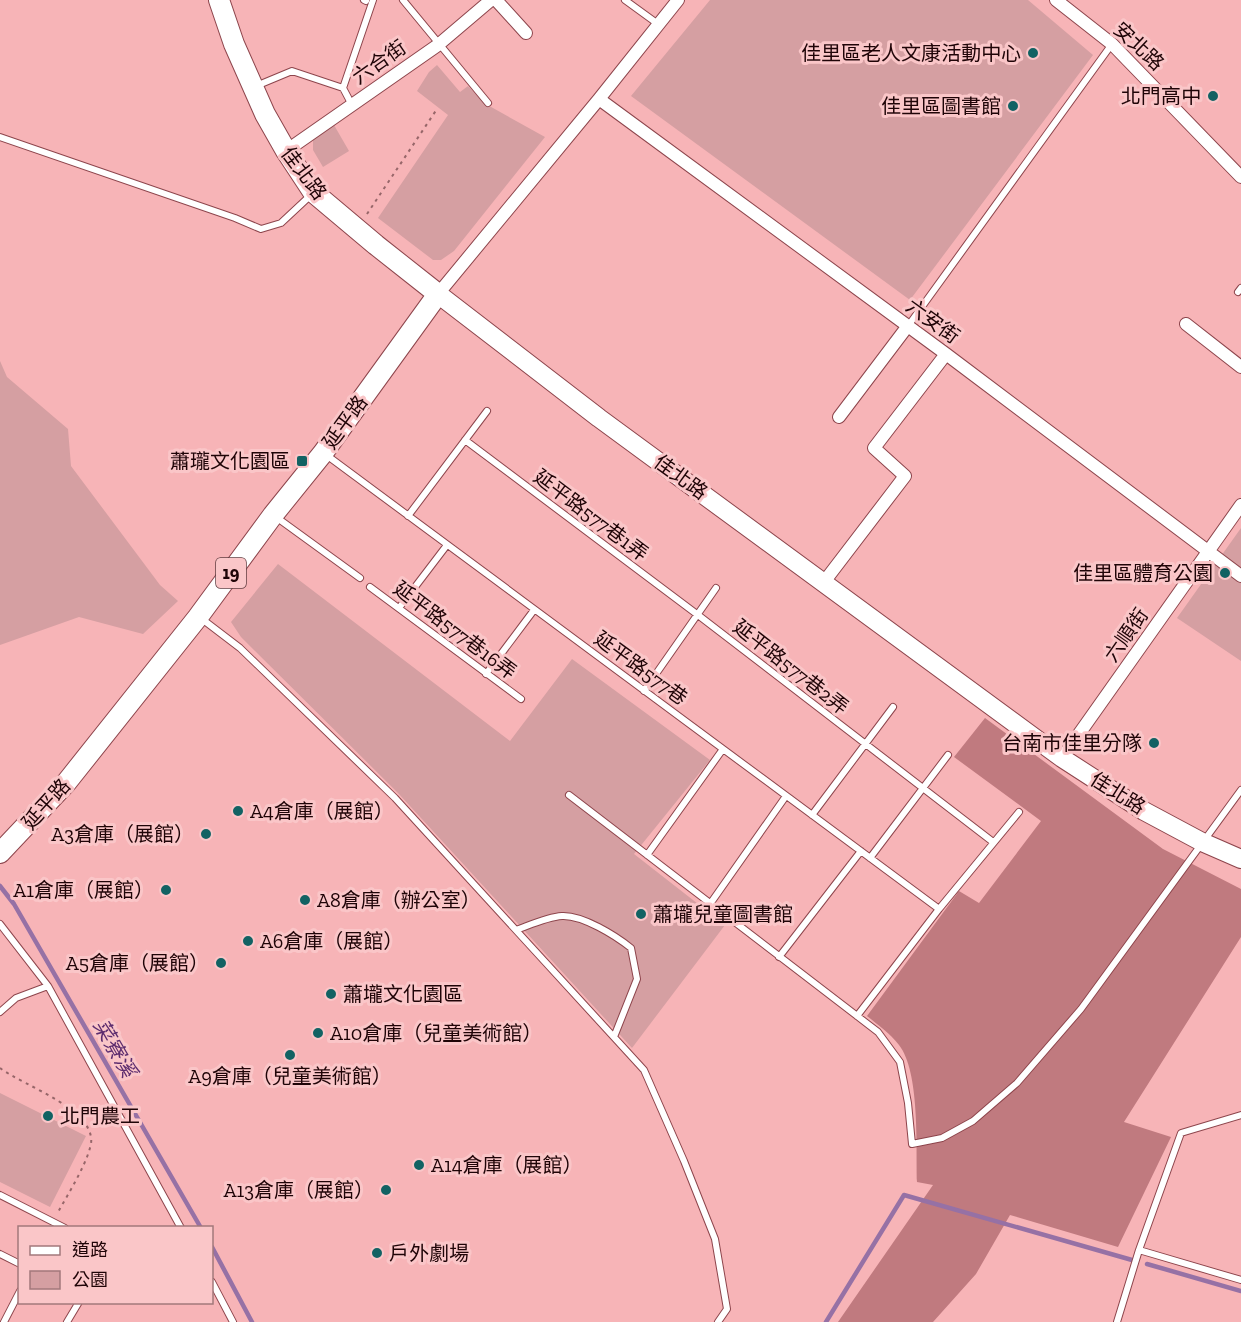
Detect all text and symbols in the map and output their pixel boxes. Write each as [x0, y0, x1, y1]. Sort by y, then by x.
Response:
street label: 安北路 [1109, 17, 1169, 75]
street label: 六合街 [348, 35, 410, 89]
place label: 佳里區老人文康活動中心 [801, 41, 1021, 65]
marker: 佳里區老人文康活動中心 [1026, 46, 1040, 60]
place label: 北門高中 [1121, 84, 1201, 108]
marker: 北門高中 [1206, 89, 1220, 103]
place label: 佳里區圖書館 [881, 94, 1001, 118]
marker: 佳里區圖書館 [1006, 99, 1020, 113]
street label: 佳北路 [276, 142, 332, 204]
street label: 六安街 [902, 294, 964, 348]
street label: 延平路 [318, 391, 372, 453]
place label: 蕭瓏文化園區 [170, 449, 290, 473]
street label: 佳北路 [650, 450, 712, 504]
marker: 蕭瓏文化園區 [295, 454, 309, 468]
street label: 延平路577巷1弄 [529, 464, 653, 566]
road number: 19 [216, 558, 246, 588]
place label: 佳里區體育公園 [1073, 561, 1213, 585]
marker: 佳里區體育公園 [1218, 566, 1232, 580]
street label: 延平路577巷16弄 [389, 576, 521, 684]
street label: 六順街 [1099, 604, 1153, 666]
street label: 延平路577巷2弄 [729, 615, 853, 719]
street label: 延平路577巷 [590, 626, 692, 710]
place label: 台南市佳里分隊 [1002, 731, 1142, 755]
marker: 台南市佳里分隊 [1147, 736, 1161, 750]
street label: 佳北路 [1086, 767, 1150, 819]
street label: 延平路 [17, 774, 75, 834]
place label: A4倉庫（展館） [250, 799, 394, 823]
marker: A4倉庫（展館） [231, 804, 245, 818]
place label: A3倉庫（展館） [51, 822, 194, 846]
marker: A3倉庫（展館） [199, 827, 213, 841]
place label: A1倉庫（展館） [13, 878, 154, 902]
marker: A1倉庫（展館） [159, 883, 173, 897]
place label: A8倉庫（辦公室） [317, 888, 481, 912]
marker: A8倉庫（辦公室） [298, 893, 312, 907]
place label: 蕭壠兒童圖書館 [653, 902, 793, 926]
marker: 蕭壠兒童圖書館 [634, 907, 648, 921]
place label: A6倉庫（展館） [260, 929, 403, 953]
marker: A6倉庫（展館） [241, 934, 255, 948]
place label: A5倉庫（展館） [66, 951, 209, 975]
marker: A5倉庫（展館） [214, 956, 228, 970]
place label: 蕭壠文化園區 [343, 982, 463, 1006]
marker: 蕭壠文化園區 [324, 987, 338, 1001]
water label: 菜寮溪 [88, 1014, 143, 1084]
place label: A10倉庫（兒童美術館） [330, 1021, 542, 1045]
marker: A10倉庫（兒童美術館） [311, 1026, 325, 1040]
marker: A9倉庫（兒童美術館） [283, 1048, 297, 1062]
place label: A9倉庫（兒童美術館） [188, 1064, 392, 1088]
place label: 北門農工 [60, 1104, 140, 1128]
marker: 北門農工 [41, 1109, 55, 1123]
place label: A14倉庫（展館） [431, 1153, 582, 1177]
marker: A14倉庫（展館） [412, 1158, 426, 1172]
place label: A13倉庫（展館） [224, 1178, 374, 1202]
marker: A13倉庫（展館） [379, 1183, 393, 1197]
legend [18, 1226, 213, 1304]
text: 道路 [72, 1239, 108, 1261]
place label: 戶外劇場 [389, 1241, 469, 1265]
marker: 戶外劇場 [370, 1246, 384, 1260]
text: 公園 [72, 1269, 108, 1291]

